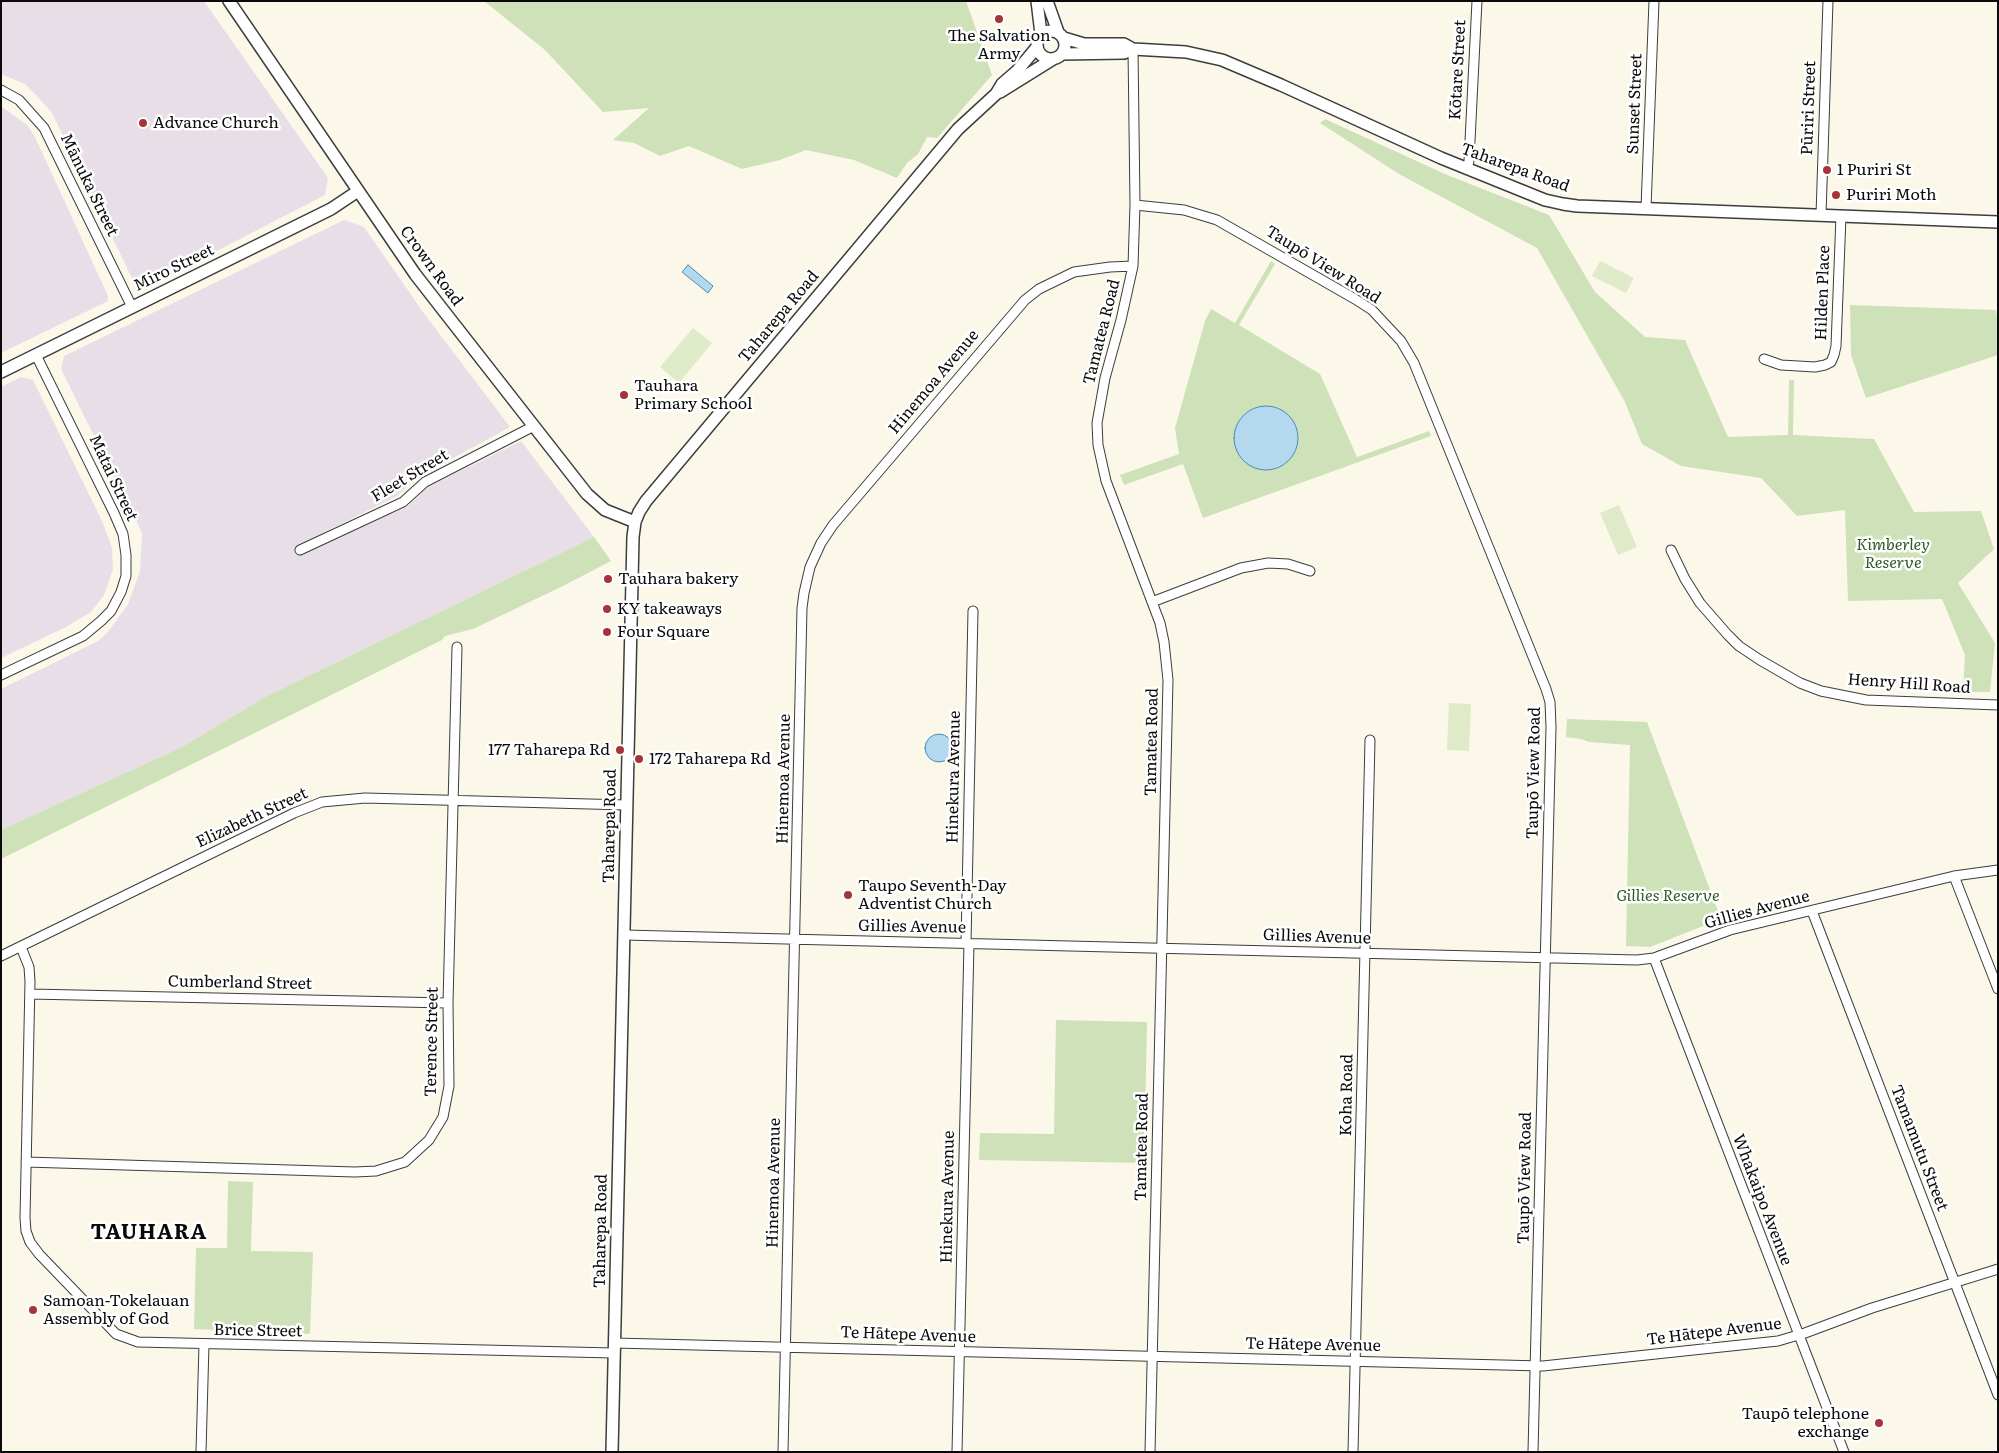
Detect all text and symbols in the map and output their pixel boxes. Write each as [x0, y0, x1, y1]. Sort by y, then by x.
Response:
marker: The Salvation Army [993, 13, 1005, 25]
street label: Kōtare Street [1446, 19, 1470, 121]
place label: The Salvation Army [948, 26, 1050, 64]
street label: Sunset Street [1624, 53, 1646, 155]
street label: Pūriri Street [1798, 60, 1820, 156]
place label: Advance Church [153, 113, 279, 133]
marker: Advance Church [137, 117, 149, 129]
street label: Mānuka Street [56, 131, 122, 239]
street label: Taharepa Road [1458, 139, 1572, 197]
place label: 1 Puriri St [1837, 160, 1911, 180]
marker: 1 Puriri St [1821, 164, 1833, 176]
place label: Puriri Moth [1846, 185, 1937, 205]
marker: Puriri Moth [1830, 189, 1842, 201]
street label: Crown Road [396, 222, 466, 310]
street label: Taupō View Road [1262, 222, 1384, 308]
street label: Miro Street [131, 240, 217, 296]
street label: Hilden Place [1812, 245, 1834, 341]
street label: Taharepa Road [735, 267, 823, 367]
street label: Tamatea Road [1080, 277, 1124, 387]
street label: Hinemoa Avenue [885, 326, 983, 438]
place label: Tauhara Primary School [634, 376, 752, 414]
marker: Tauhara Primary School [618, 389, 630, 401]
street label: Mataī Street [85, 432, 141, 524]
street label: Fleet Street [368, 445, 452, 507]
park label: Kimberley Reserve [1856, 535, 1930, 573]
place label: Tauhara bakery [618, 569, 738, 589]
marker: Tauhara bakery [602, 573, 614, 585]
place label: KY takeaways [617, 599, 722, 619]
marker: KY takeaways [601, 603, 613, 615]
place label: Four Square [617, 622, 710, 642]
marker: Four Square [601, 626, 613, 638]
street label: Henry Hill Road [1847, 670, 1971, 698]
street label: Tamatea Road [1141, 688, 1163, 796]
street label: Taupō View Road [1523, 707, 1545, 839]
street label: Hinekura Avenue [943, 711, 965, 843]
street label: Hinemoa Avenue [773, 714, 795, 844]
place label: 177 Taharepa Rd [488, 740, 610, 760]
marker: 177 Taharepa Rd [614, 744, 626, 756]
place label: 172 Taharepa Rd [649, 749, 771, 769]
marker: 172 Taharepa Rd [633, 753, 645, 765]
street label: Taharepa Road [599, 769, 621, 883]
street label: Elizabeth Street [193, 784, 311, 852]
place label: Taupo Seventh-Day Adventist Church [858, 876, 1006, 914]
park label: Gillies Reserve [1616, 886, 1720, 906]
street label: Gillies Avenue [1702, 887, 1812, 933]
marker: Taupo Seventh-Day Adventist Church [842, 889, 854, 901]
street label: Gillies Avenue [858, 916, 966, 938]
street label: Gillies Avenue [1263, 926, 1371, 948]
street label: Cumberland Street [168, 972, 312, 994]
street label: Terence Street [421, 987, 443, 1097]
street label: Koha Road [1337, 1054, 1357, 1136]
street label: Tamamutu Street [1886, 1082, 1952, 1214]
street label: Tamatea Road [1131, 1093, 1153, 1201]
street label: Taupō View Road [1514, 1112, 1536, 1244]
street label: Hinemoa Avenue [763, 1118, 785, 1248]
street label: Hinekura Avenue [937, 1131, 959, 1263]
street label: Whakaipo Avenue [1728, 1132, 1796, 1268]
street label: Taharepa Road [590, 1174, 612, 1288]
district label: TAUHARA [90, 1220, 208, 1246]
place label: Samoan-Tokelauan Assembly of God [43, 1291, 190, 1329]
marker: Samoan-Tokelauan Assembly of God [27, 1304, 39, 1316]
street label: Te Hātepe Avenue [1645, 1314, 1783, 1350]
street label: Brice Street [214, 1321, 302, 1341]
street label: Te Hātepe Avenue [840, 1323, 976, 1347]
street label: Te Hātepe Avenue [1245, 1334, 1381, 1356]
place label: Taupō telephone exchange [1742, 1404, 1869, 1442]
marker: Taupō telephone exchange [1873, 1417, 1885, 1429]

